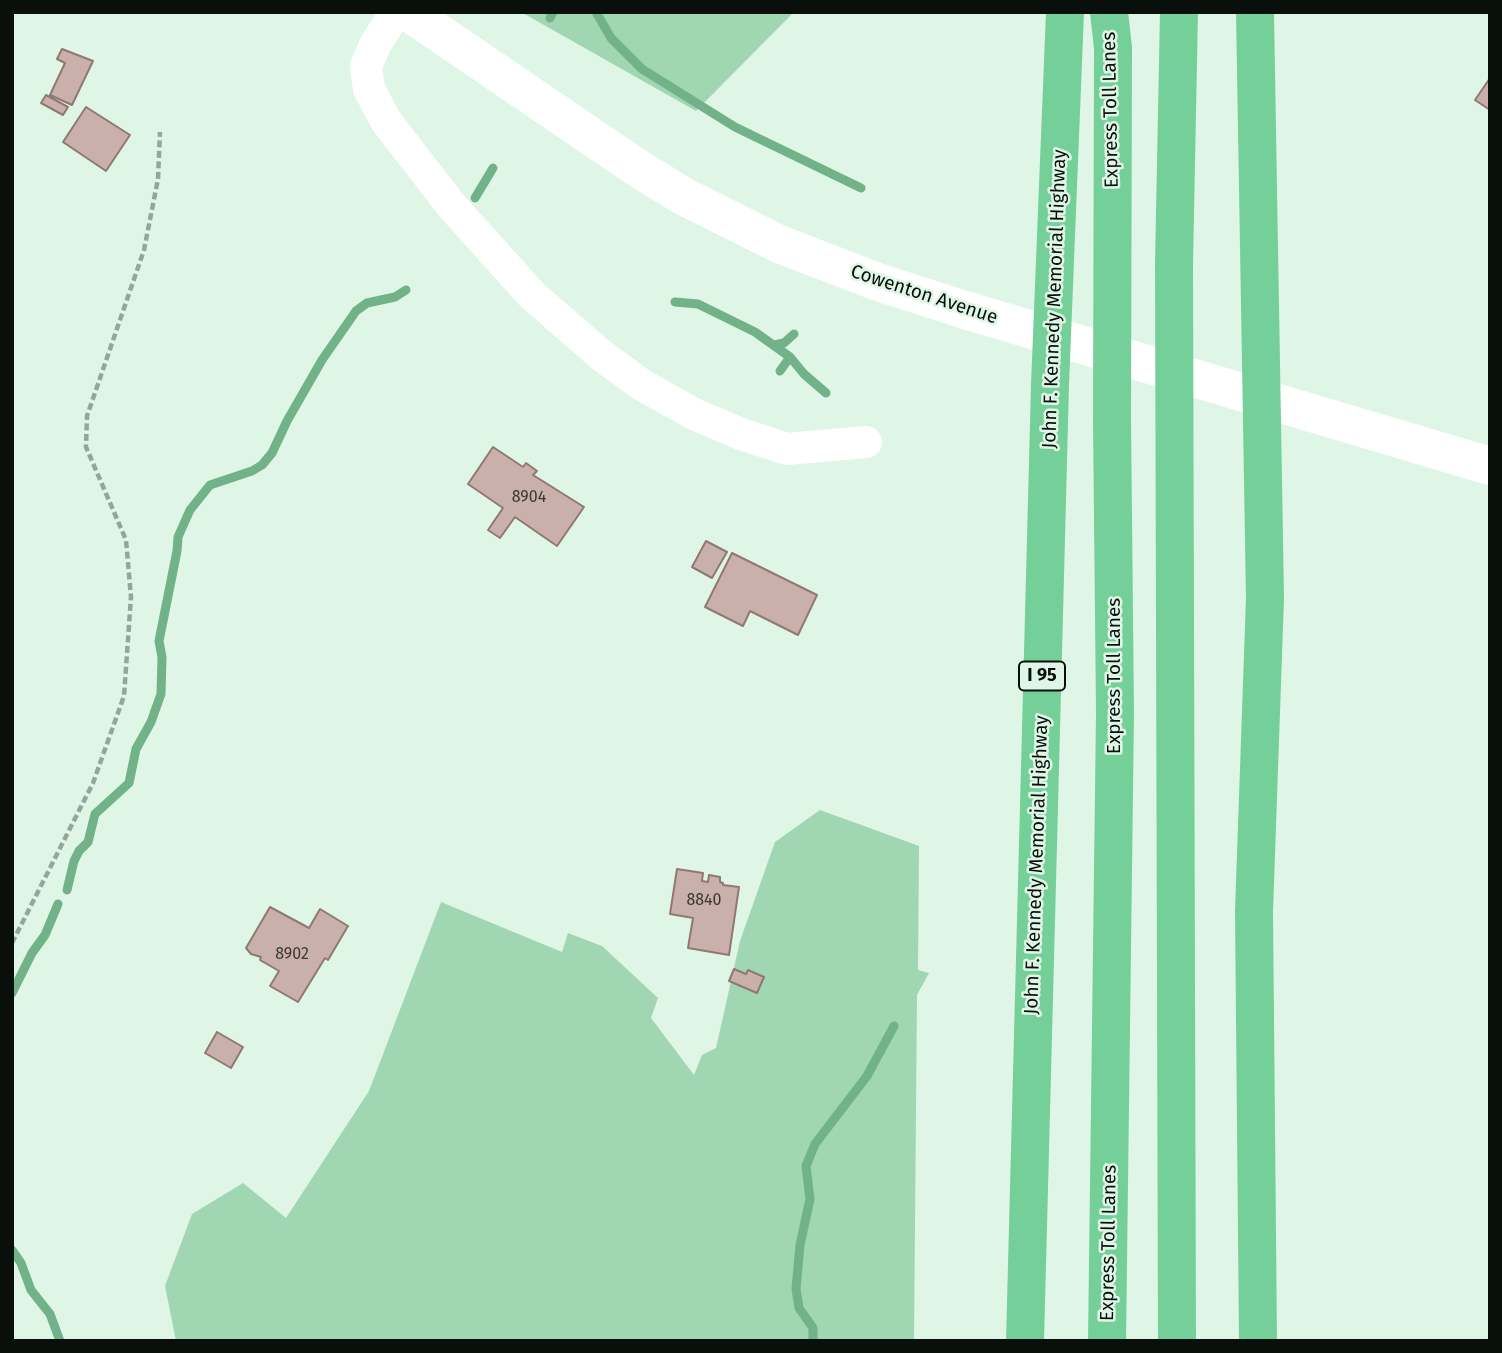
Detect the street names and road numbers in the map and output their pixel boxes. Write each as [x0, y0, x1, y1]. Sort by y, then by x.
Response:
street label: Express Toll Lanes [1098, 32, 1124, 188]
street label: John F. Kennedy Memorial Highway [1038, 149, 1072, 449]
street label: Cowenton Avenue [848, 260, 1000, 330]
street label: Express Toll Lanes [1104, 598, 1126, 754]
road number: I 95 [1019, 662, 1065, 690]
street label: John F. Kennedy Memorial Highway [1020, 715, 1054, 1015]
street label: Express Toll Lanes [1096, 1165, 1122, 1321]

